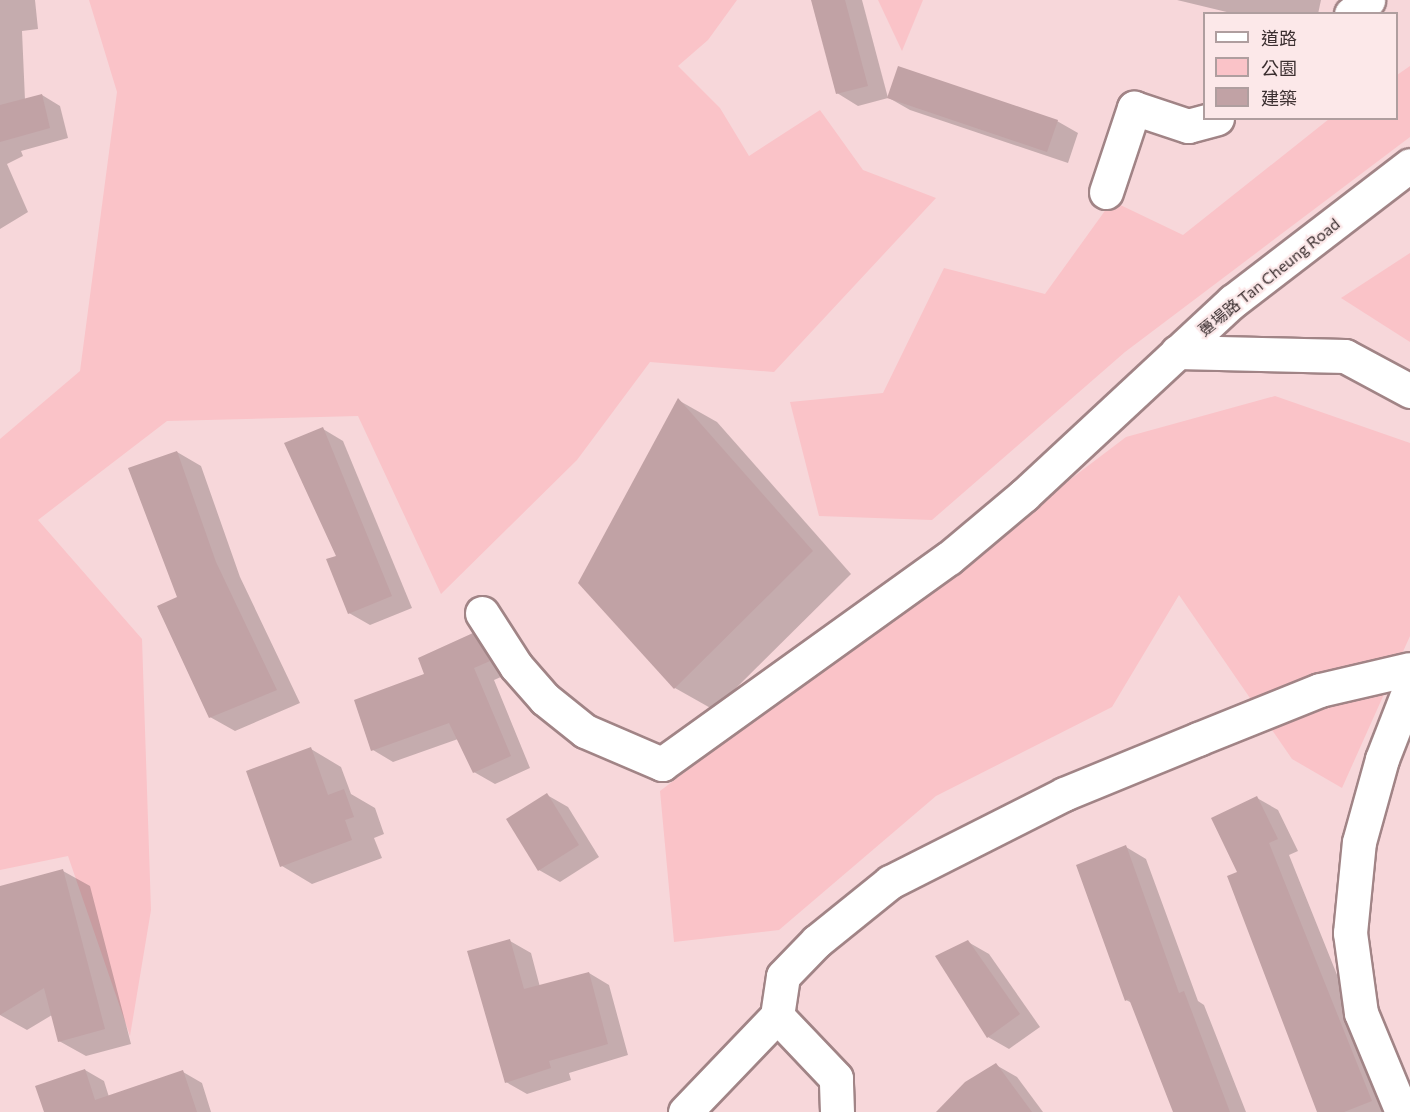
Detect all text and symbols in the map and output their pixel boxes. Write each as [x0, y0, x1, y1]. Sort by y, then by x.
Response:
legend [1203, 12, 1398, 120]
text: 道路 [1261, 27, 1297, 49]
text: 公園 [1261, 57, 1297, 79]
text: 建築 [1261, 87, 1297, 109]
street label: 躉場路 Tan Cheung Road [1194, 214, 1344, 340]

